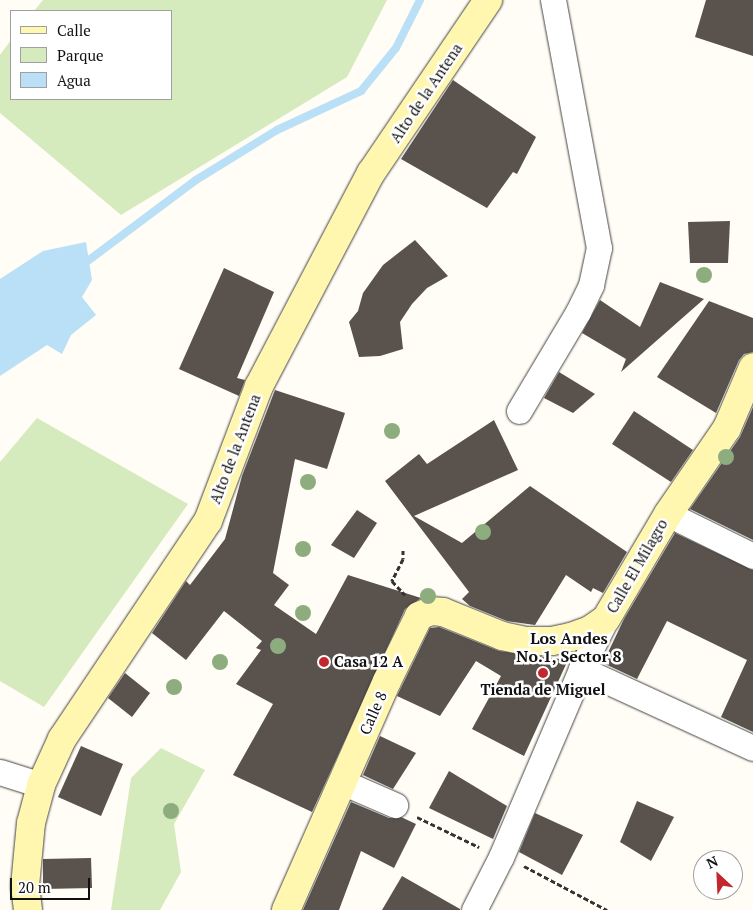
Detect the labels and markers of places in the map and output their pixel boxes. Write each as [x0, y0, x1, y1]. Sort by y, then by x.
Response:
place label: Casa 12 A [334, 653, 403, 671]
marker: Casa 12 A [318, 656, 330, 668]
marker: Tienda de Miguel [537, 667, 549, 679]
place label: Tienda de Miguel [481, 681, 605, 699]

